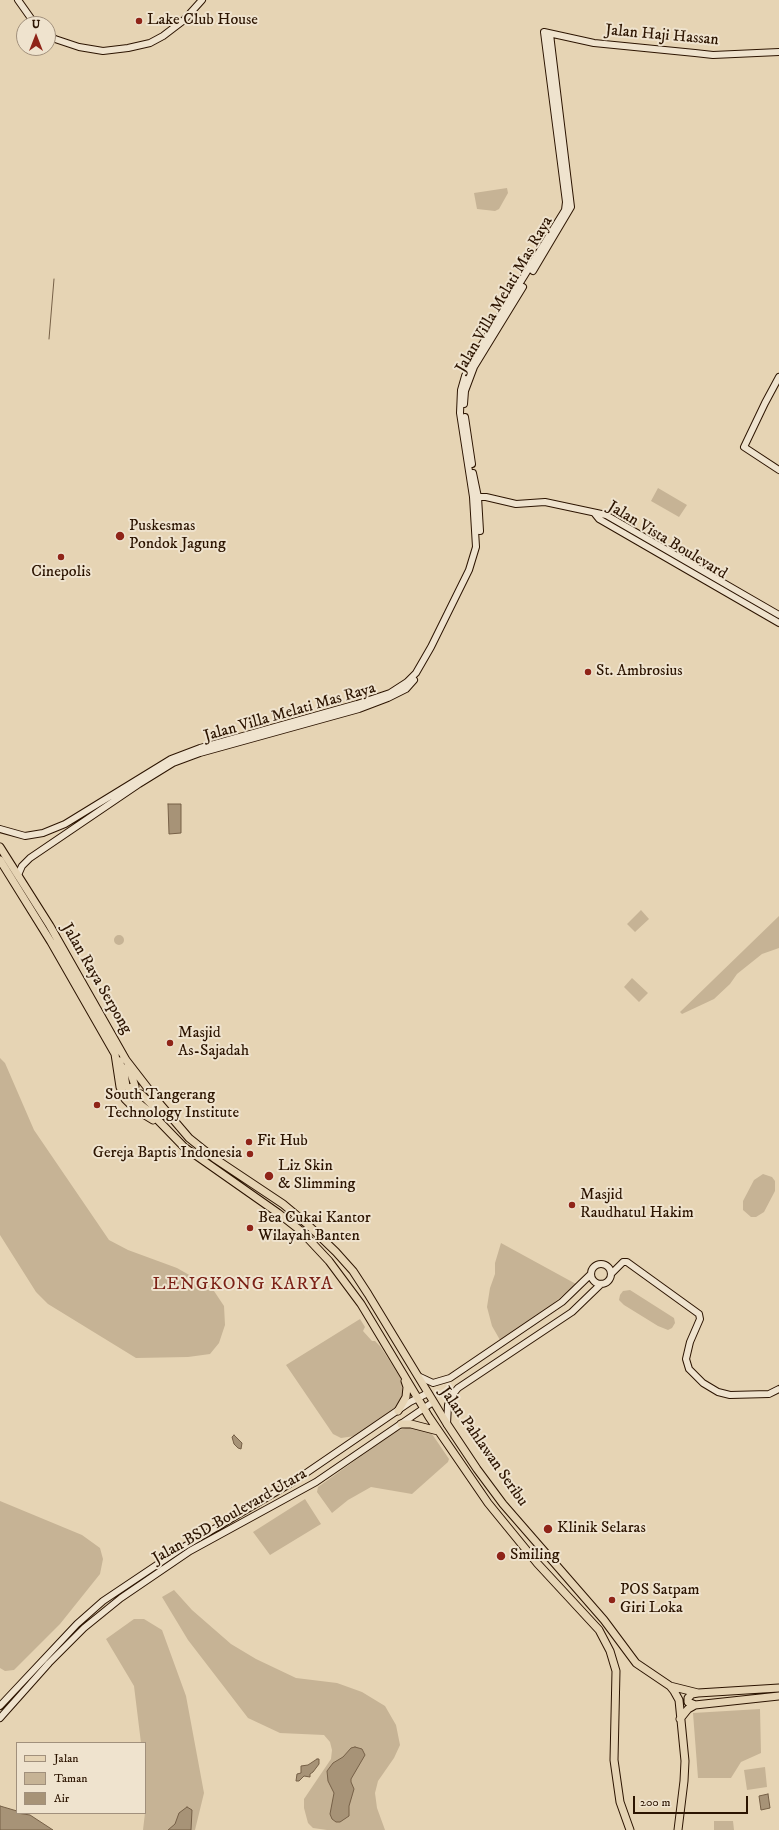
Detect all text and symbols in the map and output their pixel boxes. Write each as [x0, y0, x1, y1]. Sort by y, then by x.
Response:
place label: Lake Club House [147, 11, 258, 31]
north arrow [16, 16, 56, 56]
marker: Lake Club House [134, 16, 144, 26]
text: U [32, 18, 40, 32]
street label: Jalan Haji Hassan [604, 21, 720, 51]
street label: Jalan Villa Melati Mas Raya [452, 213, 558, 377]
street label: Jalan Vista Boulevard [604, 498, 730, 584]
place label: Puskesmas Pondok Jagung [129, 517, 226, 555]
marker: Puskesmas Pondok Jagung [114, 530, 126, 542]
marker: Cinepolis [56, 552, 66, 562]
place label: Cinepolis [31, 563, 91, 583]
place label: St. Ambrosius [596, 662, 683, 682]
marker: St. Ambrosius [583, 667, 593, 677]
street label: Jalan Villa Melati Mas Raya [202, 679, 378, 747]
street label: Jalan Raya Serpong [57, 920, 135, 1038]
place label: Masjid As-Sajadah [178, 1024, 249, 1062]
marker: Masjid As-Sajadah [165, 1038, 175, 1048]
place label: South Tangerang Technology Institute [105, 1086, 239, 1124]
marker: South Tangerang Technology Institute [92, 1100, 102, 1110]
place label: Fit Hub [257, 1132, 308, 1152]
marker: Fit Hub [244, 1137, 254, 1147]
place label: Gereja Baptis Indonesia [93, 1144, 242, 1164]
marker: Gereja Baptis Indonesia [245, 1149, 255, 1159]
place label: Liz Skin & Slimming [278, 1157, 355, 1195]
marker: Liz Skin & Slimming [263, 1170, 275, 1182]
place label: Masjid Raudhatul Hakim [580, 1186, 694, 1224]
marker: Masjid Raudhatul Hakim [567, 1200, 577, 1210]
place label: Bea Cukai Kantor Wilayah Banten [258, 1209, 371, 1247]
marker: Bea Cukai Kantor Wilayah Banten [245, 1223, 255, 1233]
district label: LENGKONG KARYA [153, 1274, 333, 1296]
street label: Jalan Pahlawan Seribu [435, 1384, 531, 1510]
street label: Jalan BSD Boulevard Utara [149, 1465, 311, 1569]
place label: Klinik Selaras [557, 1519, 646, 1539]
marker: Klinik Selaras [542, 1523, 554, 1535]
place label: Smiling [510, 1546, 560, 1566]
marker: Smiling [495, 1550, 507, 1562]
place label: POS Satpam Giri Loka [620, 1581, 700, 1619]
marker: POS Satpam Giri Loka [607, 1595, 617, 1605]
legend [16, 1742, 146, 1814]
text: Jalan [54, 1751, 79, 1766]
text: Taman [54, 1771, 88, 1786]
scale bar [635, 1788, 750, 1814]
text: Air [54, 1791, 69, 1806]
text: 200 m [640, 1795, 670, 1810]

